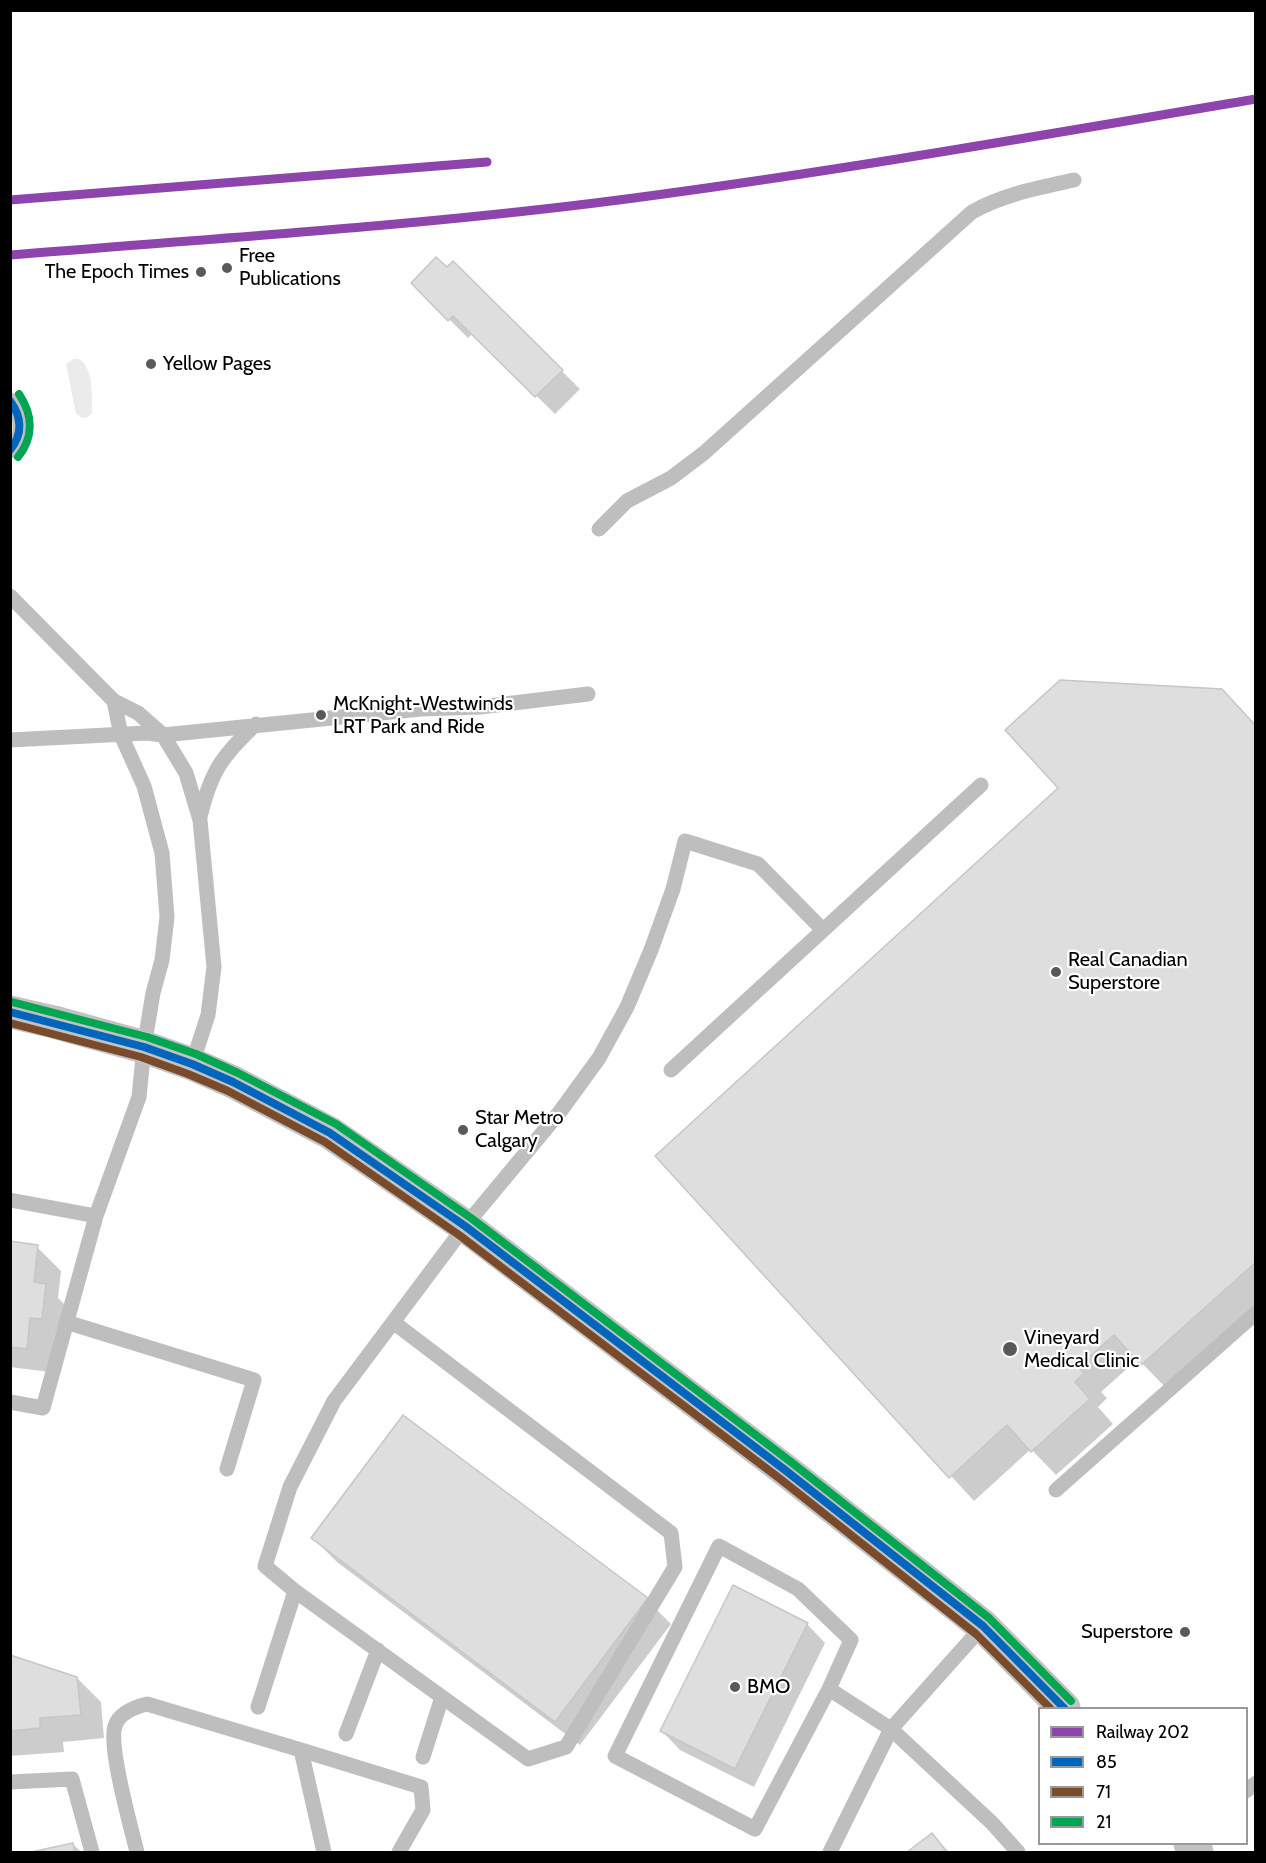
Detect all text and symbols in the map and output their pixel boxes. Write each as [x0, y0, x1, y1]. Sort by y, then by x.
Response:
place label: Free Publications [239, 244, 341, 291]
place label: The Epoch Times [45, 260, 189, 284]
marker: Free Publications [220, 261, 234, 275]
marker: The Epoch Times [194, 265, 208, 279]
place label: Yellow Pages [163, 352, 271, 376]
marker: Yellow Pages [144, 357, 158, 371]
place label: McKnight-Westwinds LRT Park and Ride [333, 692, 513, 739]
marker: McKnight-Westwinds LRT Park and Ride [314, 708, 328, 722]
place label: Real Canadian Superstore [1068, 948, 1188, 995]
marker: Real Canadian Superstore [1049, 965, 1063, 979]
place label: Star Metro Calgary [475, 1106, 564, 1153]
marker: Star Metro Calgary [456, 1123, 470, 1137]
place label: Vineyard Medical Clinic [1024, 1326, 1139, 1373]
marker: Vineyard Medical Clinic [1001, 1340, 1019, 1358]
place label: Superstore [1081, 1620, 1173, 1644]
marker: Superstore [1178, 1625, 1192, 1639]
place label: BMO [747, 1675, 790, 1699]
marker: BMO [728, 1680, 742, 1694]
legend [1038, 1707, 1248, 1845]
text: Railway 202 [1096, 1721, 1189, 1743]
text: 85 [1096, 1751, 1117, 1773]
text: 71 [1096, 1781, 1111, 1803]
text: 21 [1096, 1811, 1111, 1833]

